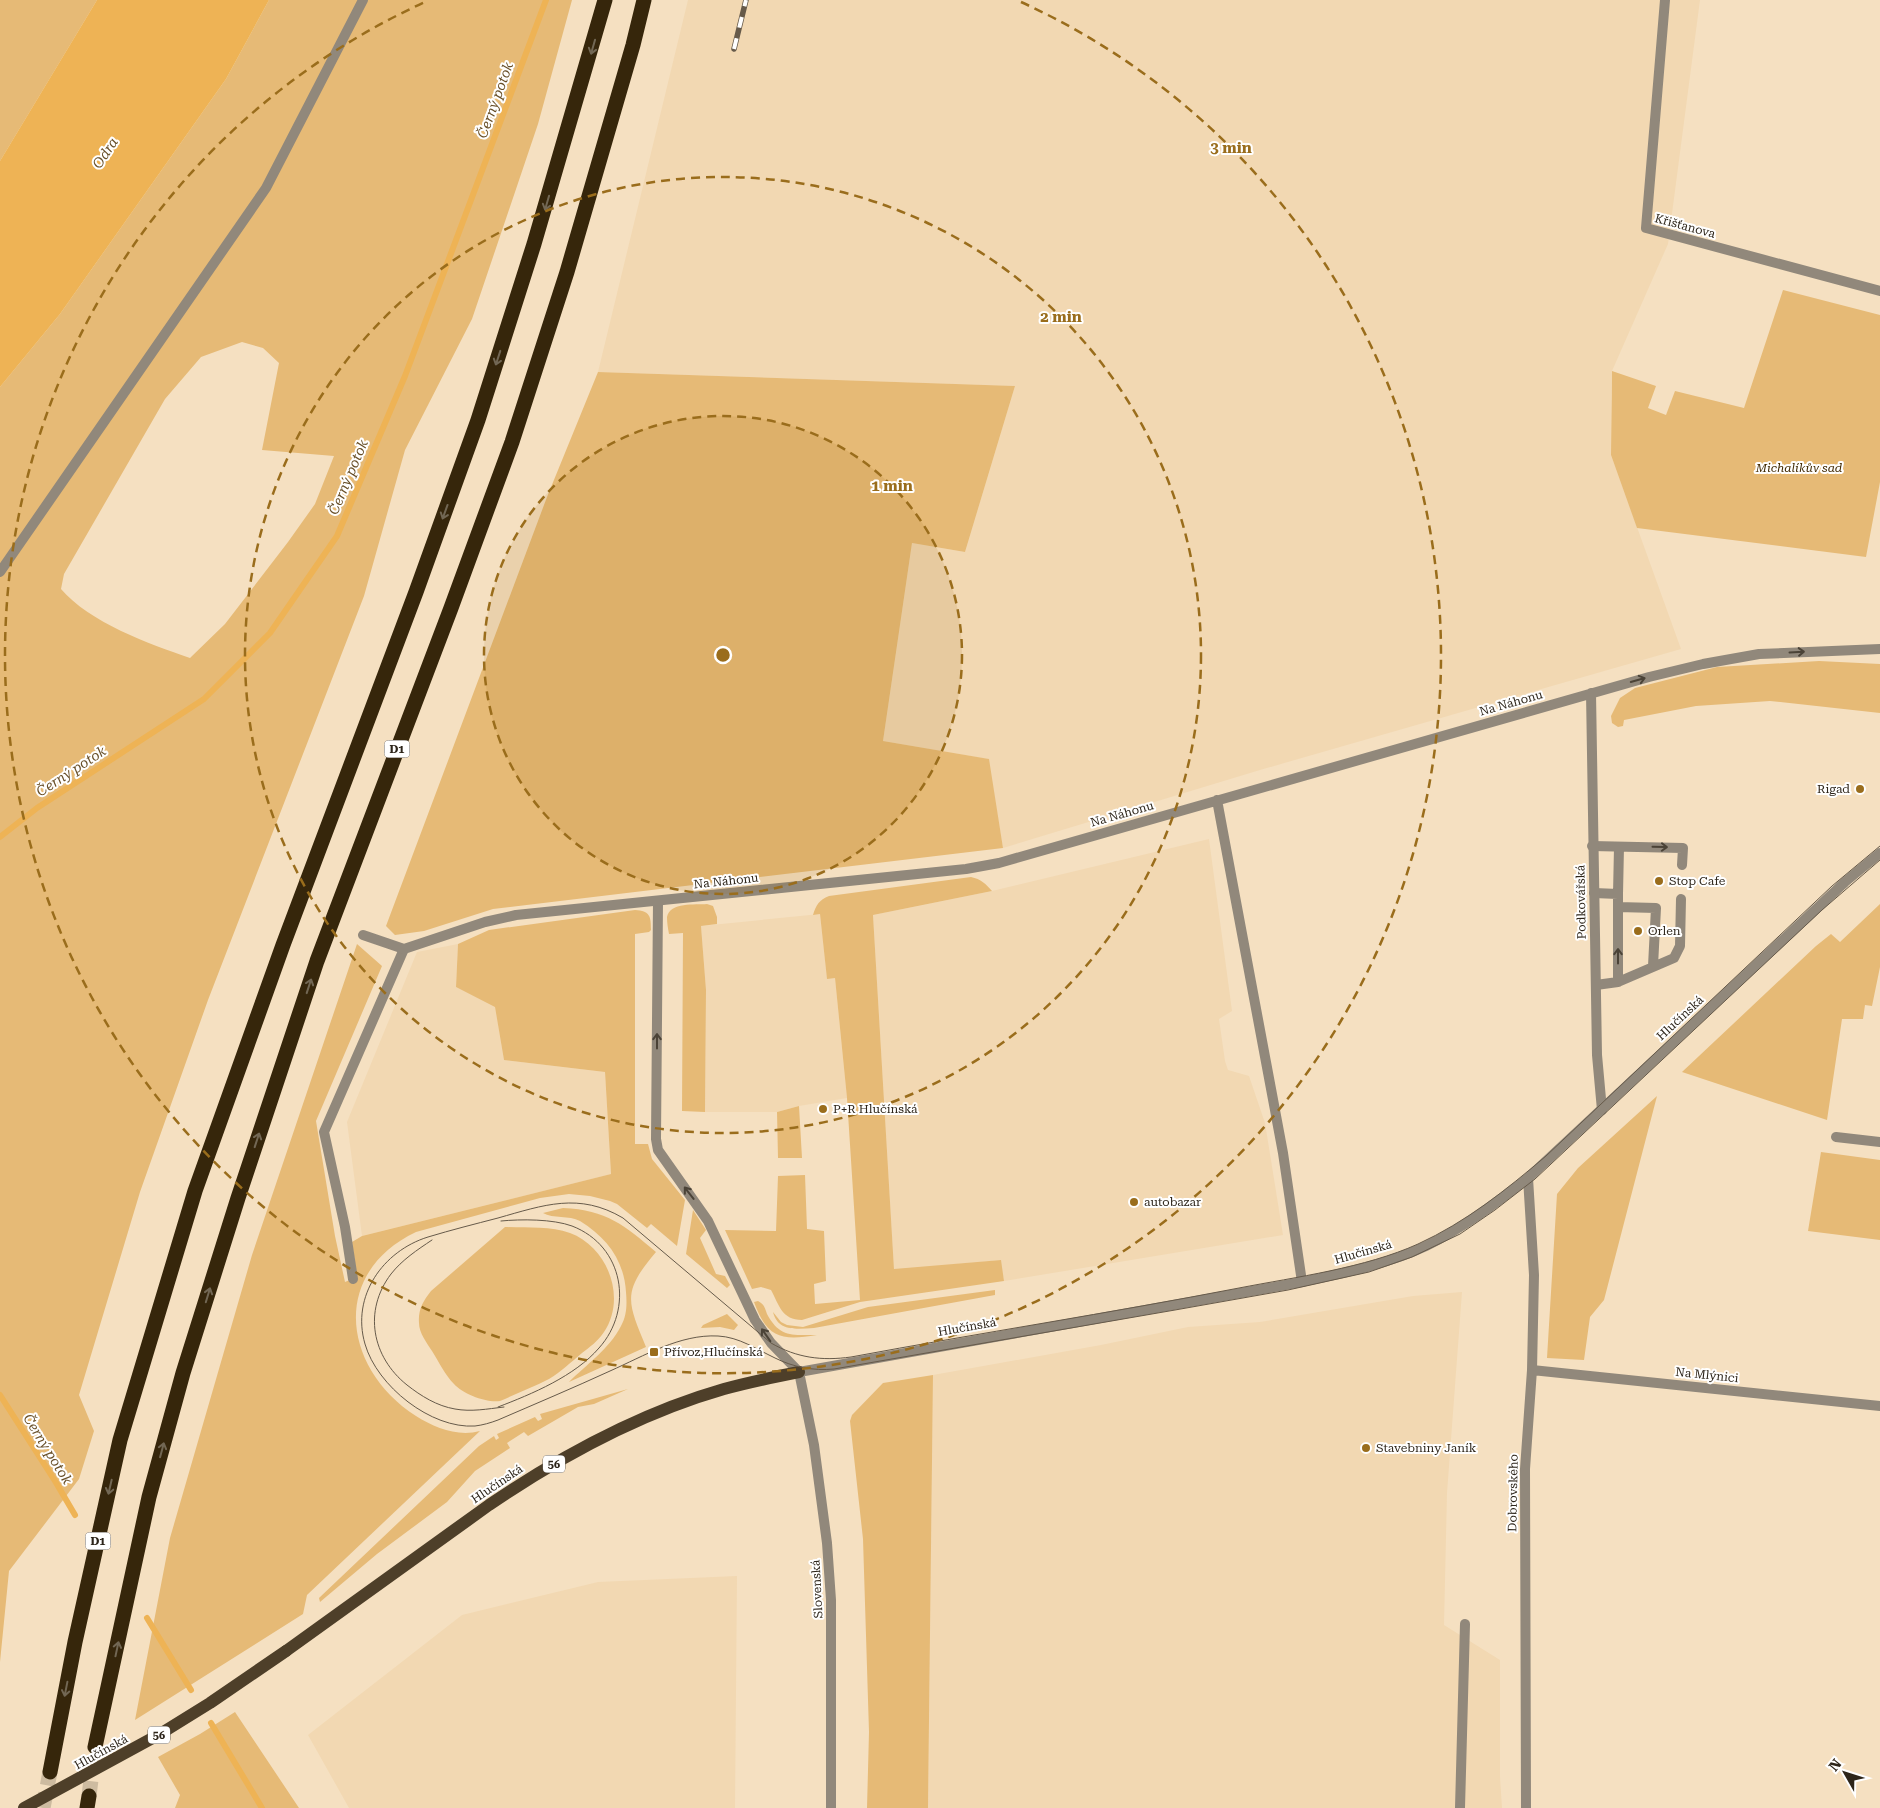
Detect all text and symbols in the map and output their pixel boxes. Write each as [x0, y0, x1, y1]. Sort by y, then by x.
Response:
one-way arrow [587, 39, 597, 55]
water label: Černý potok [474, 59, 516, 140]
water label: Odra [89, 135, 121, 171]
text: 3 min [1210, 139, 1252, 157]
one-way arrow [541, 194, 551, 210]
street label: Křišťanova [1653, 211, 1717, 241]
text: 2 min [1040, 308, 1082, 326]
one-way arrow [492, 350, 502, 366]
water label: Černý potok [325, 437, 371, 517]
park label: Michalíkův sad [1755, 461, 1843, 475]
text: 1 min [871, 477, 913, 495]
one-way arrow [440, 503, 449, 519]
centre of rings [714, 646, 732, 664]
one-way arrow [1789, 647, 1805, 657]
one-way arrow [1629, 674, 1645, 684]
street label: Na Náhonu [1478, 687, 1545, 719]
road number: D1 [384, 741, 410, 758]
water label: Černý potok [33, 742, 109, 799]
place label: Rigad [1817, 782, 1850, 796]
marker: Rigad [1854, 783, 1866, 795]
street label: Na Náhonu [1089, 798, 1156, 830]
one-way arrow [1651, 843, 1667, 852]
street label: Podkovářská [1573, 864, 1589, 939]
street label: Na Náhonu [693, 871, 760, 891]
place label: Stop Cafe [1669, 874, 1726, 888]
marker: Stop Cafe [1653, 875, 1665, 887]
place label: Orlen [1648, 924, 1681, 938]
marker: Orlen [1632, 925, 1644, 937]
one-way arrow [1613, 948, 1623, 964]
one-way arrow [305, 978, 314, 994]
street label: Hlučínská [1654, 992, 1707, 1043]
one-way arrow [652, 1033, 662, 1049]
place label: P+R Hlučínská [833, 1102, 918, 1116]
marker: P+R Hlučínská [817, 1103, 829, 1115]
one-way arrow [253, 1132, 263, 1148]
one-way arrow [684, 1187, 695, 1200]
place label: autobazar [1144, 1195, 1201, 1209]
marker: autobazar [1128, 1196, 1140, 1208]
street label: Hlučínská [1333, 1237, 1394, 1267]
one-way arrow [203, 1287, 213, 1303]
street label: Hlučínská [937, 1315, 998, 1339]
one-way arrow [761, 1329, 771, 1343]
place label: Přívoz,Hlučínská [664, 1345, 763, 1359]
marker: Přívoz,Hlučínská [648, 1346, 660, 1358]
street label: Na Mlýnici [1675, 1365, 1739, 1385]
water label: Černý potok [20, 1411, 76, 1487]
place label: Stavebniny Janík [1376, 1441, 1477, 1455]
marker: Stavebniny Janík [1360, 1442, 1372, 1454]
one-way arrow [158, 1443, 167, 1459]
street label: Dobrovského [1505, 1454, 1521, 1532]
road number: 56 [543, 1456, 565, 1472]
street label: Hlučínská [469, 1461, 526, 1506]
one-way arrow [105, 1479, 114, 1495]
road number: D1 [86, 1532, 110, 1550]
street label: Slovenská [808, 1559, 826, 1619]
one-way arrow [113, 1641, 122, 1657]
one-way arrow [61, 1681, 71, 1697]
road number: 56 [148, 1726, 170, 1744]
street label: Hlučínská [72, 1731, 131, 1772]
north arrow [1820, 1748, 1870, 1798]
text: N [1825, 1755, 1845, 1774]

